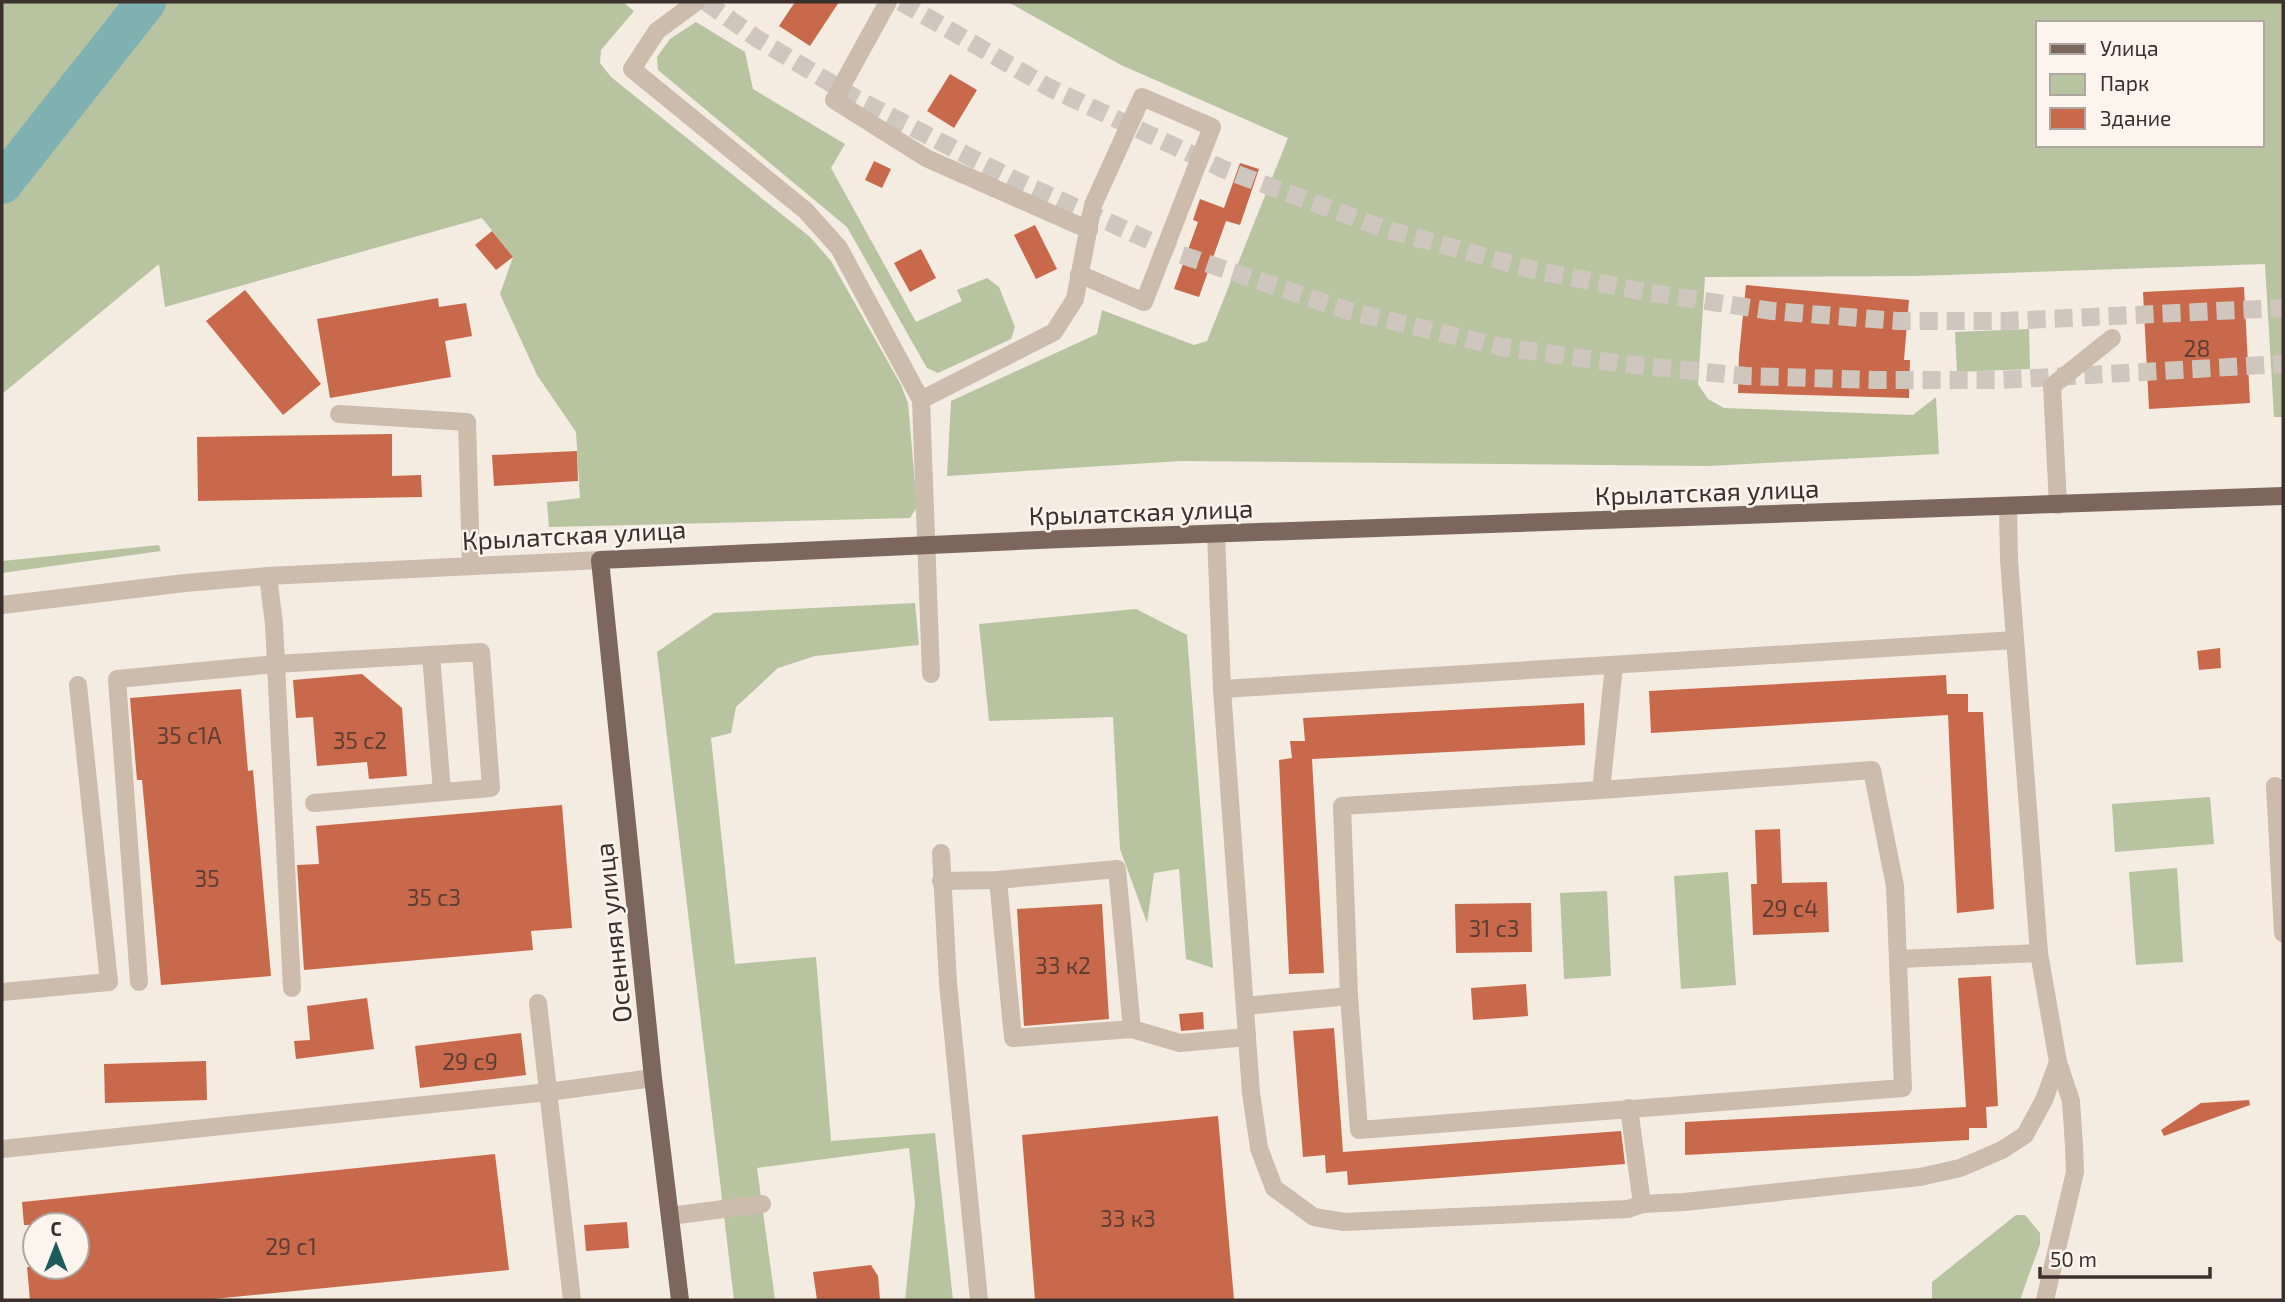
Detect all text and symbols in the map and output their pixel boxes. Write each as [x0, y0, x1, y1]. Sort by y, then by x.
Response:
legend [2036, 21, 2264, 147]
text: Улица [2100, 35, 2159, 60]
text: Парк [2100, 70, 2149, 95]
text: Здание [2100, 105, 2171, 130]
house number: 28 [2184, 334, 2210, 362]
street label: Крылатская улица [1594, 472, 1820, 511]
street label: Крылатская улица [1028, 492, 1254, 531]
street label: Крылатская улица [461, 513, 687, 556]
house number: 35 с1А [156, 721, 222, 749]
house number: 35 с2 [333, 726, 387, 754]
street label: Осенняя улица [587, 841, 638, 1025]
house number: 35 [194, 864, 220, 892]
house number: 35 с3 [407, 883, 461, 911]
house number: 29 с4 [1762, 894, 1818, 922]
house number: 31 с3 [1468, 914, 1520, 942]
house number: 33 к2 [1035, 951, 1091, 979]
house number: 29 с9 [442, 1047, 498, 1075]
house number: 33 к3 [1100, 1204, 1156, 1232]
north arrow [21, 1211, 91, 1281]
text: С [50, 1217, 62, 1240]
house number: 29 с1 [265, 1232, 317, 1260]
scale bar [2040, 1236, 2210, 1280]
text: 50 m [2050, 1246, 2097, 1271]

